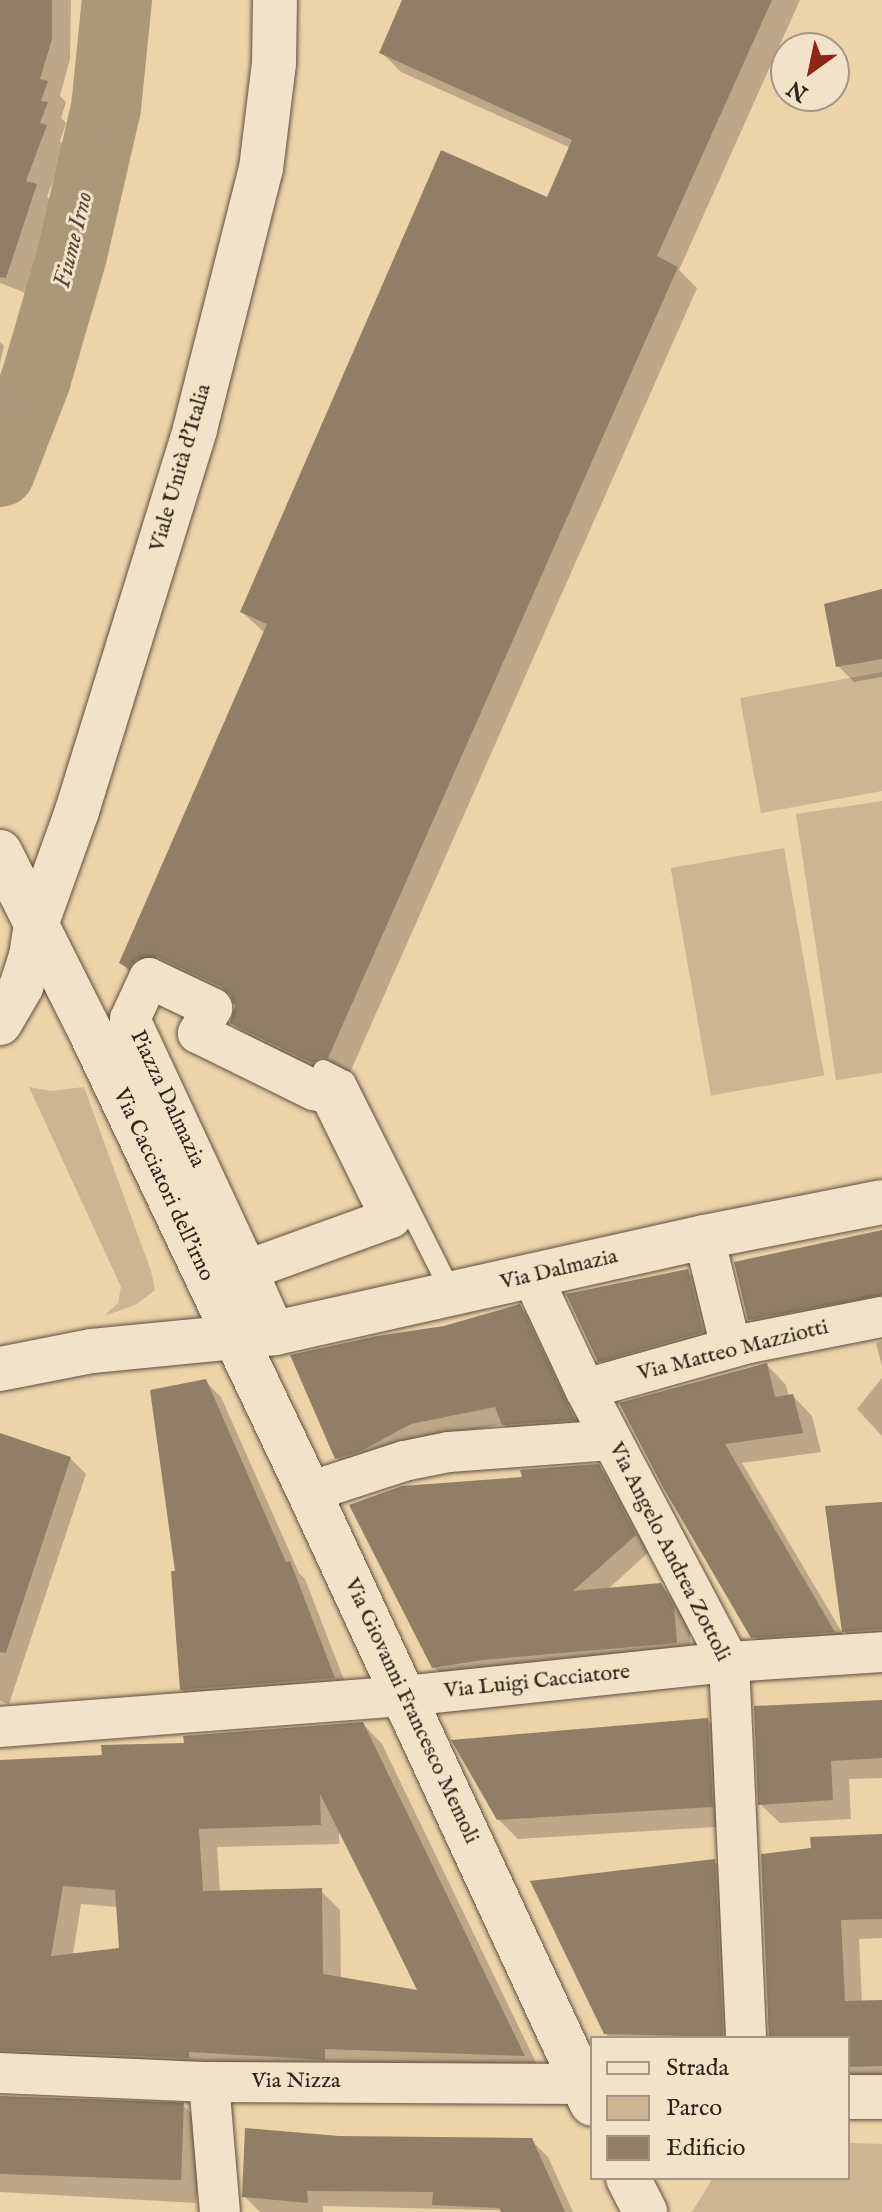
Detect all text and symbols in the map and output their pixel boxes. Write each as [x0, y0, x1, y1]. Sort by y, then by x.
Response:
north arrow [770, 32, 850, 112]
text: N [782, 74, 814, 107]
water label: Fiume Irno [48, 189, 100, 291]
street label: Viale Unità d'Italia [144, 381, 218, 555]
street label: Piazza Dalmazia [124, 1026, 210, 1172]
street label: Via Cacciatori dell'irno [107, 1084, 219, 1286]
street label: Via Dalmazia [498, 1244, 620, 1296]
street label: Via Matteo Mazziotti [635, 1315, 831, 1387]
street label: Via Angelo Andrea Zottoli [602, 1438, 736, 1666]
street label: Via Giovanni Francesco Memoli [338, 1574, 484, 1848]
street label: Via Luigi Cacciatore [443, 1659, 631, 1705]
legend [590, 2036, 850, 2180]
text: Strada [666, 2053, 729, 2084]
street label: Via Nizza [251, 2069, 341, 2095]
text: Parco [666, 2093, 722, 2124]
text: Edificio [666, 2133, 745, 2164]

